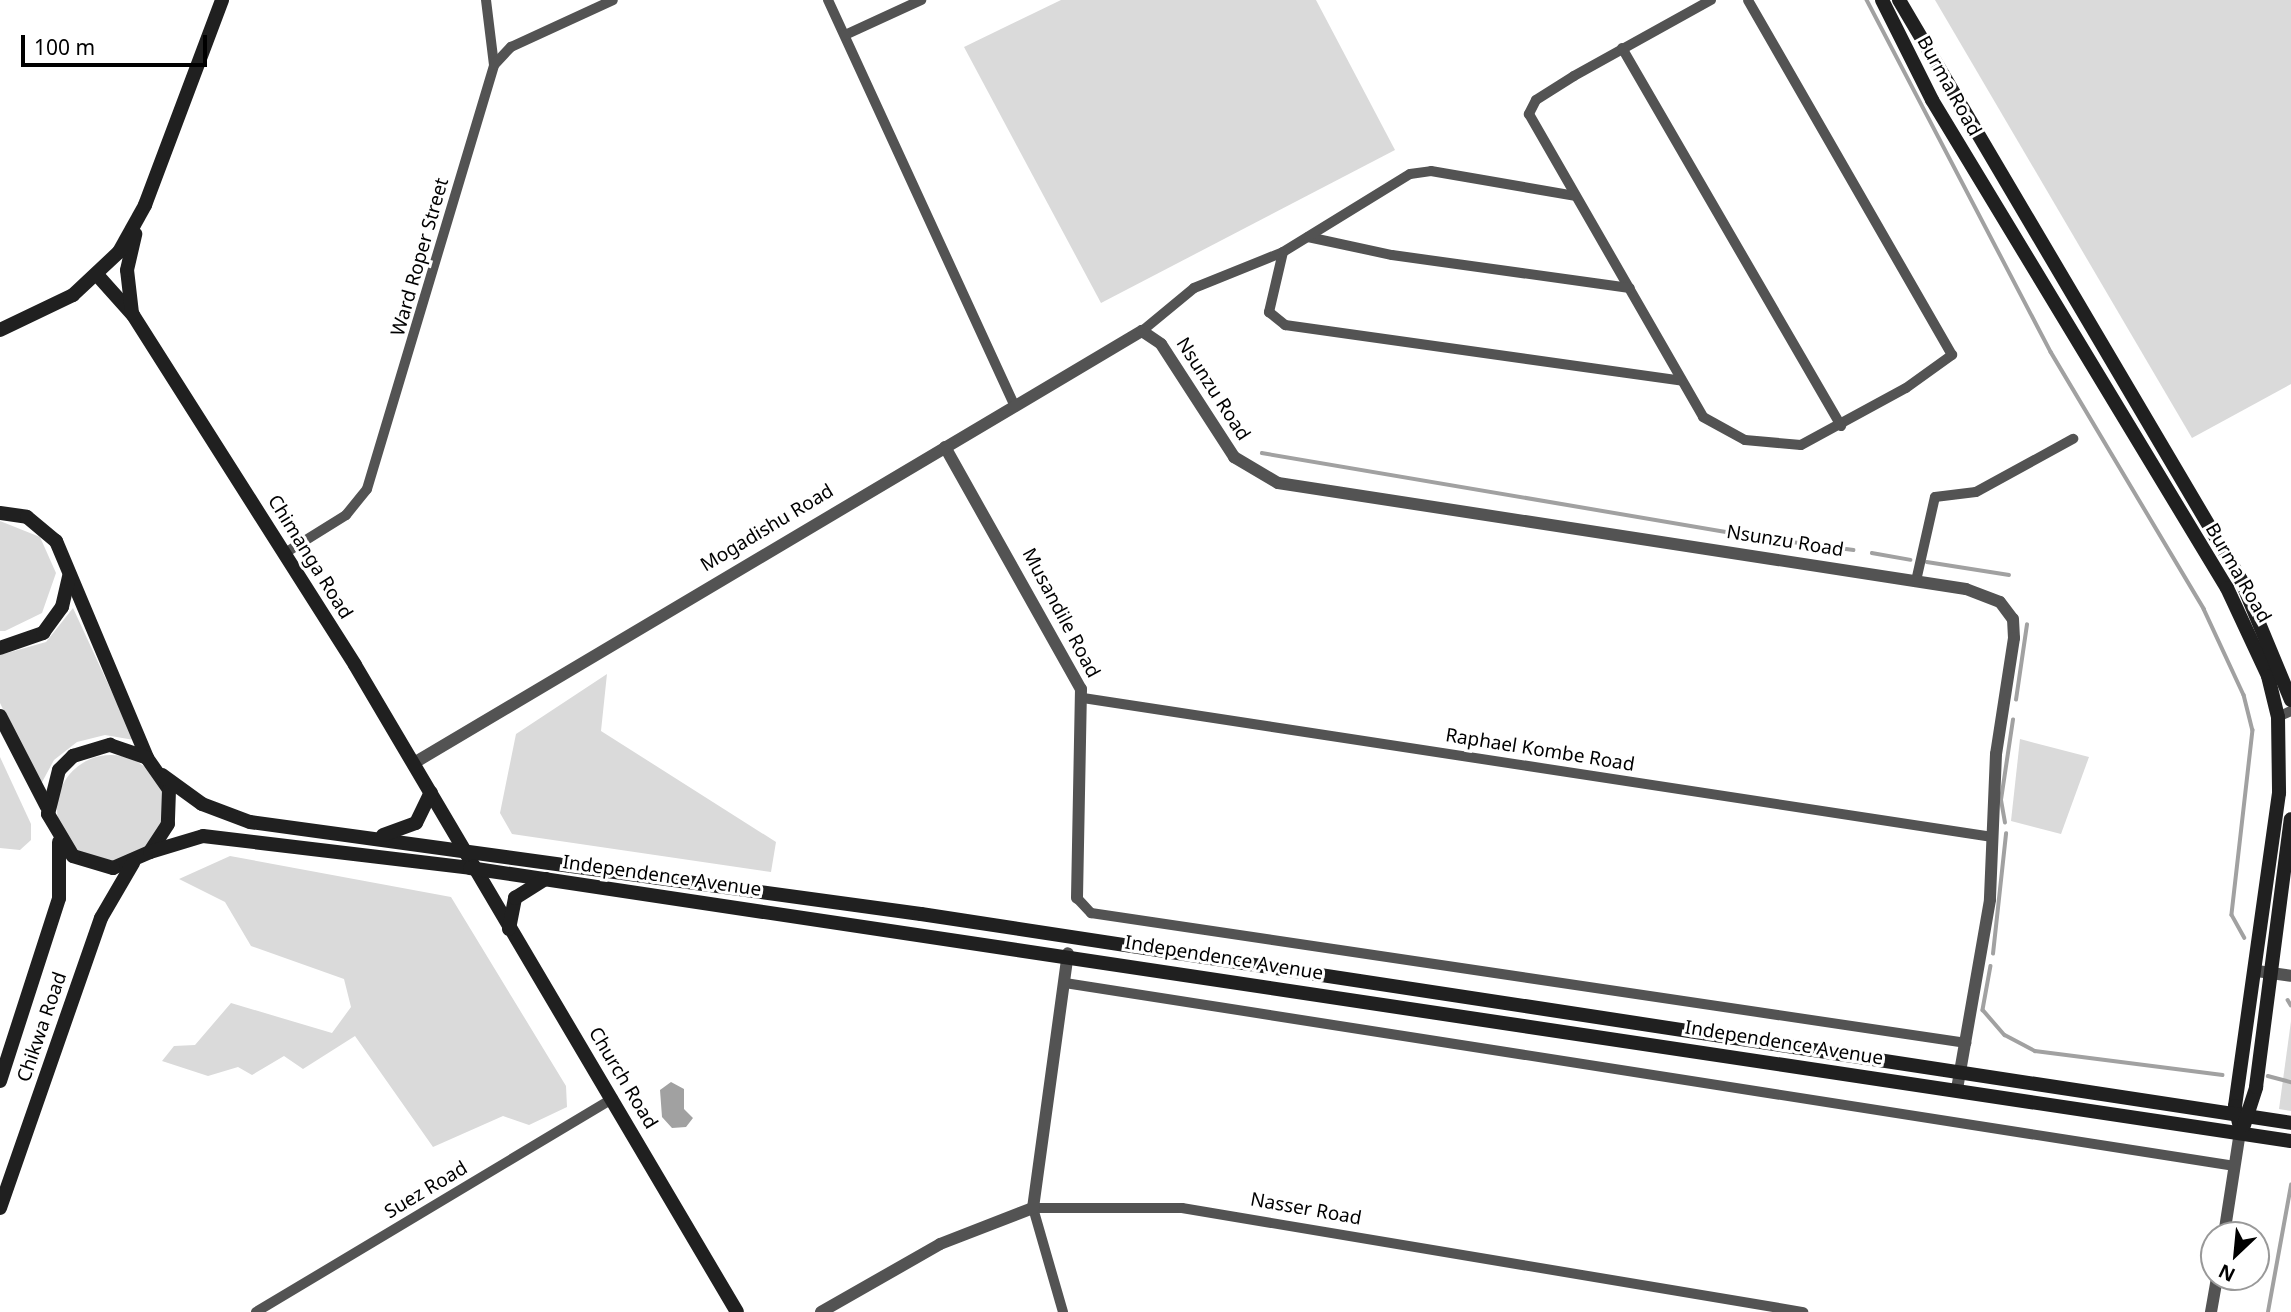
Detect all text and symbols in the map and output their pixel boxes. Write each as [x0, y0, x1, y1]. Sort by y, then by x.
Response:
scale bar [24, 21, 210, 65]
street label: Burma Road [1912, 32, 1986, 140]
text: 100 m [34, 33, 95, 61]
street label: Ward Roper Street [386, 175, 454, 339]
street label: Nsunzu Road [1171, 333, 1255, 445]
street label: Mogadishu Road [696, 479, 838, 577]
street label: Chimanga Road [263, 491, 357, 623]
street label: Burma Road [2200, 519, 2276, 627]
street label: Nsunzu Road [1725, 520, 1845, 562]
street label: Musandile Road [1017, 544, 1105, 682]
street label: Raphael Kombe Road [1444, 724, 1636, 776]
street label: Independence Avenue [561, 851, 763, 901]
street label: Independence Avenue [1123, 931, 1325, 985]
street label: Chikwa Road [13, 969, 71, 1085]
street label: Independence Avenue [1683, 1016, 1885, 1070]
street label: Church Road [584, 1023, 662, 1133]
street label: Suez Road [381, 1156, 471, 1224]
street label: Nasser Road [1249, 1188, 1363, 1230]
north arrow [2200, 1221, 2270, 1291]
text: N [2214, 1258, 2239, 1288]

